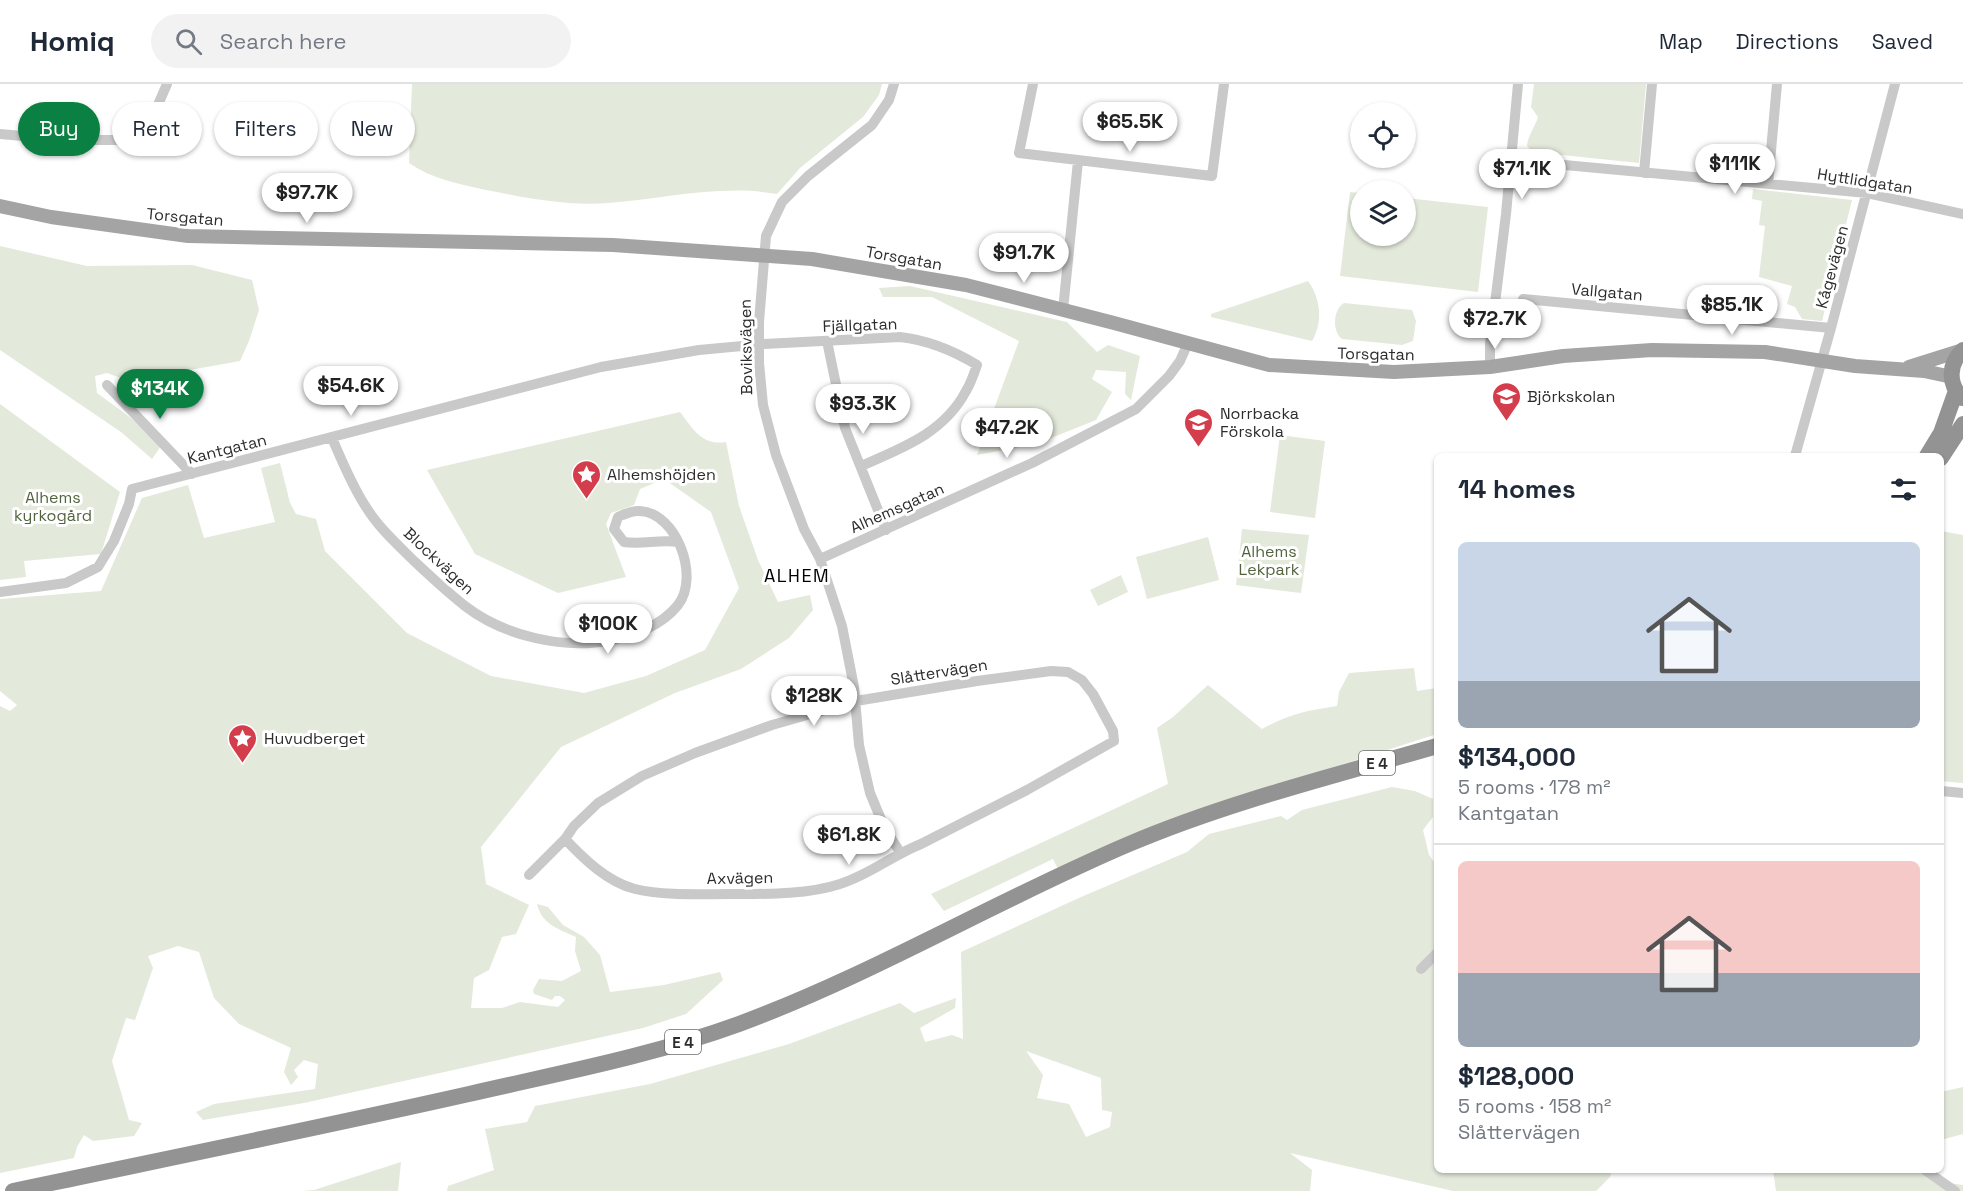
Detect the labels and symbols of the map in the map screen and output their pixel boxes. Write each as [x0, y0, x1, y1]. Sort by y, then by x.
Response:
pin: $65.5K [1081, 102, 1179, 153]
pin: $111K [1693, 144, 1777, 195]
pin: $71.1K [1473, 149, 1571, 200]
street label: Hyttlidgatan [1816, 163, 1914, 199]
pin: $97.7K [258, 173, 356, 224]
street label: Torsgatan [146, 203, 224, 231]
street label: Kågevägen [1811, 223, 1853, 311]
pin: $91.7K [975, 233, 1073, 284]
street label: Torsgatan [864, 241, 944, 275]
street label: Vallgatan [1570, 278, 1644, 306]
pin: $85.1K [1683, 285, 1781, 336]
street label: Boviksvägen [735, 299, 757, 395]
pin: $72.7K [1446, 299, 1544, 350]
street label: Fjällgatan [822, 313, 898, 337]
street label: Torsgatan [1337, 343, 1415, 365]
pin: $54.6K [302, 366, 400, 417]
pin: $134K [118, 369, 202, 420]
school or university icon: Björkskolan [1490, 380, 1522, 422]
pin: $93.3K [814, 384, 912, 435]
place label: Björkskolan [1527, 386, 1615, 407]
place label: Norrbacka Förskola [1220, 403, 1299, 442]
school or university icon: Norrbacka Förskola [1183, 406, 1215, 448]
pin: $47.2K [958, 408, 1056, 459]
street label: Kantgatan [185, 429, 269, 469]
place icon: Alhemshöjden [570, 458, 602, 500]
place label: Alhemshöjden [607, 464, 716, 485]
street label: Alhemsgatan [847, 478, 947, 538]
park label: Alhems kyrkogård [14, 487, 92, 526]
street label: Blockvägen [399, 523, 479, 599]
park label: Alhems Lekpark [1239, 541, 1300, 580]
district label: ALHEM [764, 564, 830, 587]
pin: $100K [566, 604, 650, 655]
street label: Slåttervägen [889, 654, 989, 690]
pin: $128K [772, 676, 856, 727]
place icon: Huvudberget [227, 722, 259, 764]
place label: Huvudberget [264, 728, 365, 749]
road number: E 4 [1359, 751, 1395, 775]
pin: $61.8K [800, 815, 898, 866]
street label: Axvägen [707, 867, 773, 889]
road number: E 4 [665, 1030, 701, 1054]

